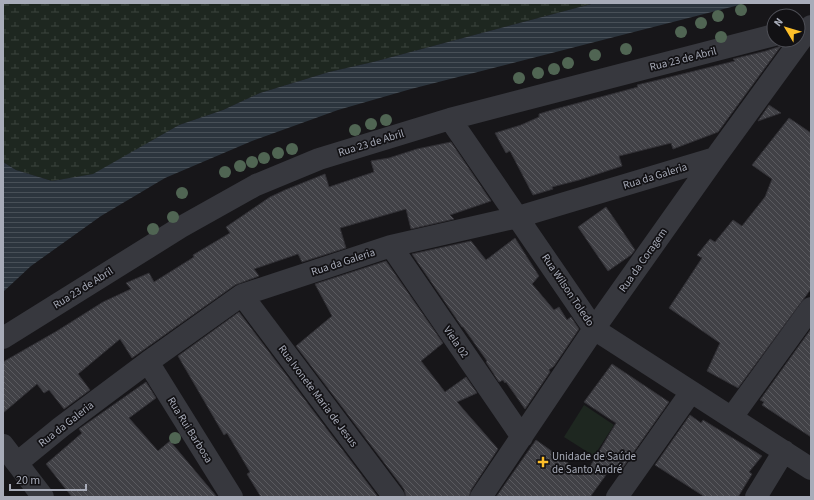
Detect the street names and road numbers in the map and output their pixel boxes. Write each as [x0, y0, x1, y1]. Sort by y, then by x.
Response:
street label: Rua 23 de Abril [648, 43, 718, 75]
street label: Rua 23 de Abril [336, 126, 406, 160]
street label: Rua da Galeria [621, 159, 689, 193]
street label: Rua da Coragem [615, 225, 671, 295]
street label: Rua da Galeria [309, 245, 377, 279]
street label: Rua Wilson Toledo [538, 251, 598, 329]
street label: Rua 23 de Abril [50, 263, 116, 312]
street label: Viela 02 [440, 323, 472, 361]
street label: Rua Ivonete Maria de Jesus [275, 342, 362, 450]
street label: Rua Rui Barbosa [164, 394, 216, 466]
street label: Rua da Galeria [35, 398, 97, 450]

